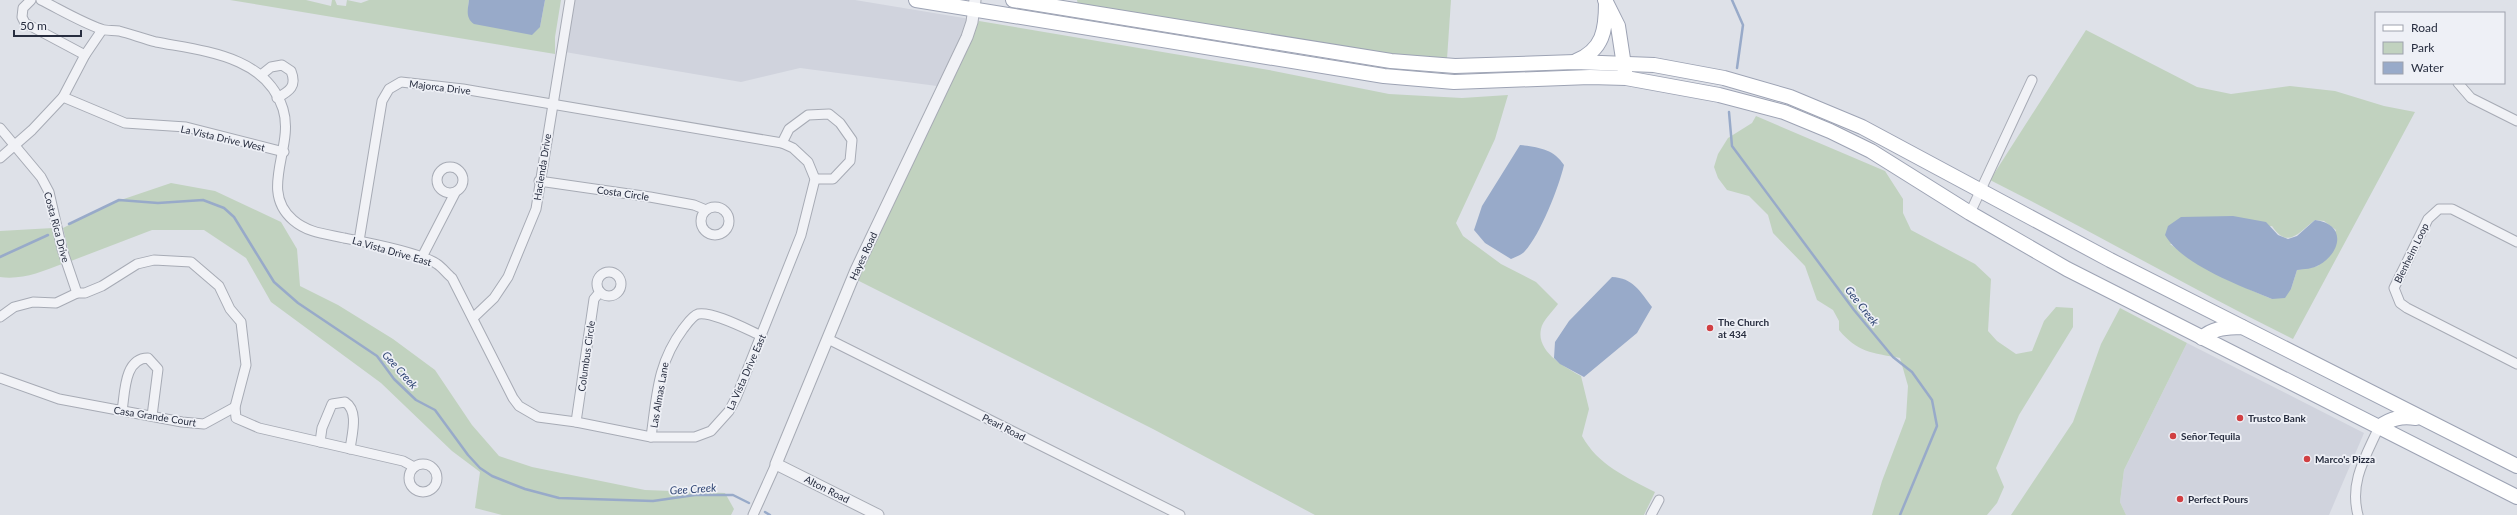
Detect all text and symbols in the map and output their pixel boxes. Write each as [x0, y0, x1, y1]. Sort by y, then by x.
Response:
scale bar [14, 12, 81, 38]
legend [2375, 12, 2505, 84]
text: 50 m [20, 18, 47, 33]
text: Road [2411, 20, 2438, 35]
text: Park [2411, 40, 2435, 55]
text: Water [2411, 60, 2444, 75]
street label: Majorca Drive [409, 77, 471, 97]
street label: La Vista Drive West [180, 122, 267, 154]
street label: Hacienda Drive [531, 133, 553, 201]
street label: Costa Circle [596, 183, 650, 203]
street label: Costa Rica Drive [42, 190, 72, 264]
street label: Blenheim Loop [2391, 221, 2431, 285]
street label: Hayes Road [847, 230, 879, 282]
street label: La Vista Drive East [351, 234, 433, 268]
water label: Gee Creek [1843, 283, 1882, 329]
place label: The Church at 434 [1718, 316, 1770, 340]
street label: Columbus Circle [575, 320, 597, 392]
marker: The Church at 434 [1705, 323, 1715, 333]
street label: La Vista Drive East [724, 332, 768, 412]
water label: Gee Creek [380, 348, 421, 392]
street label: Las Almas Lane [647, 361, 671, 429]
street label: Casa Grande Court [113, 404, 198, 429]
street label: Pearl Road [980, 411, 1028, 443]
place label: Trustco Bank [2248, 412, 2307, 424]
marker: Trustco Bank [2235, 413, 2245, 423]
place label: Señor Tequila [2181, 430, 2240, 442]
marker: Señor Tequila [2168, 431, 2178, 441]
place label: Marco's Pizza [2315, 453, 2375, 465]
marker: Marco's Pizza [2302, 454, 2312, 464]
street label: Alton Road [803, 473, 851, 505]
water label: Gee Creek [669, 480, 717, 497]
place label: Perfect Pours [2188, 493, 2249, 505]
marker: Perfect Pours [2175, 494, 2185, 504]

